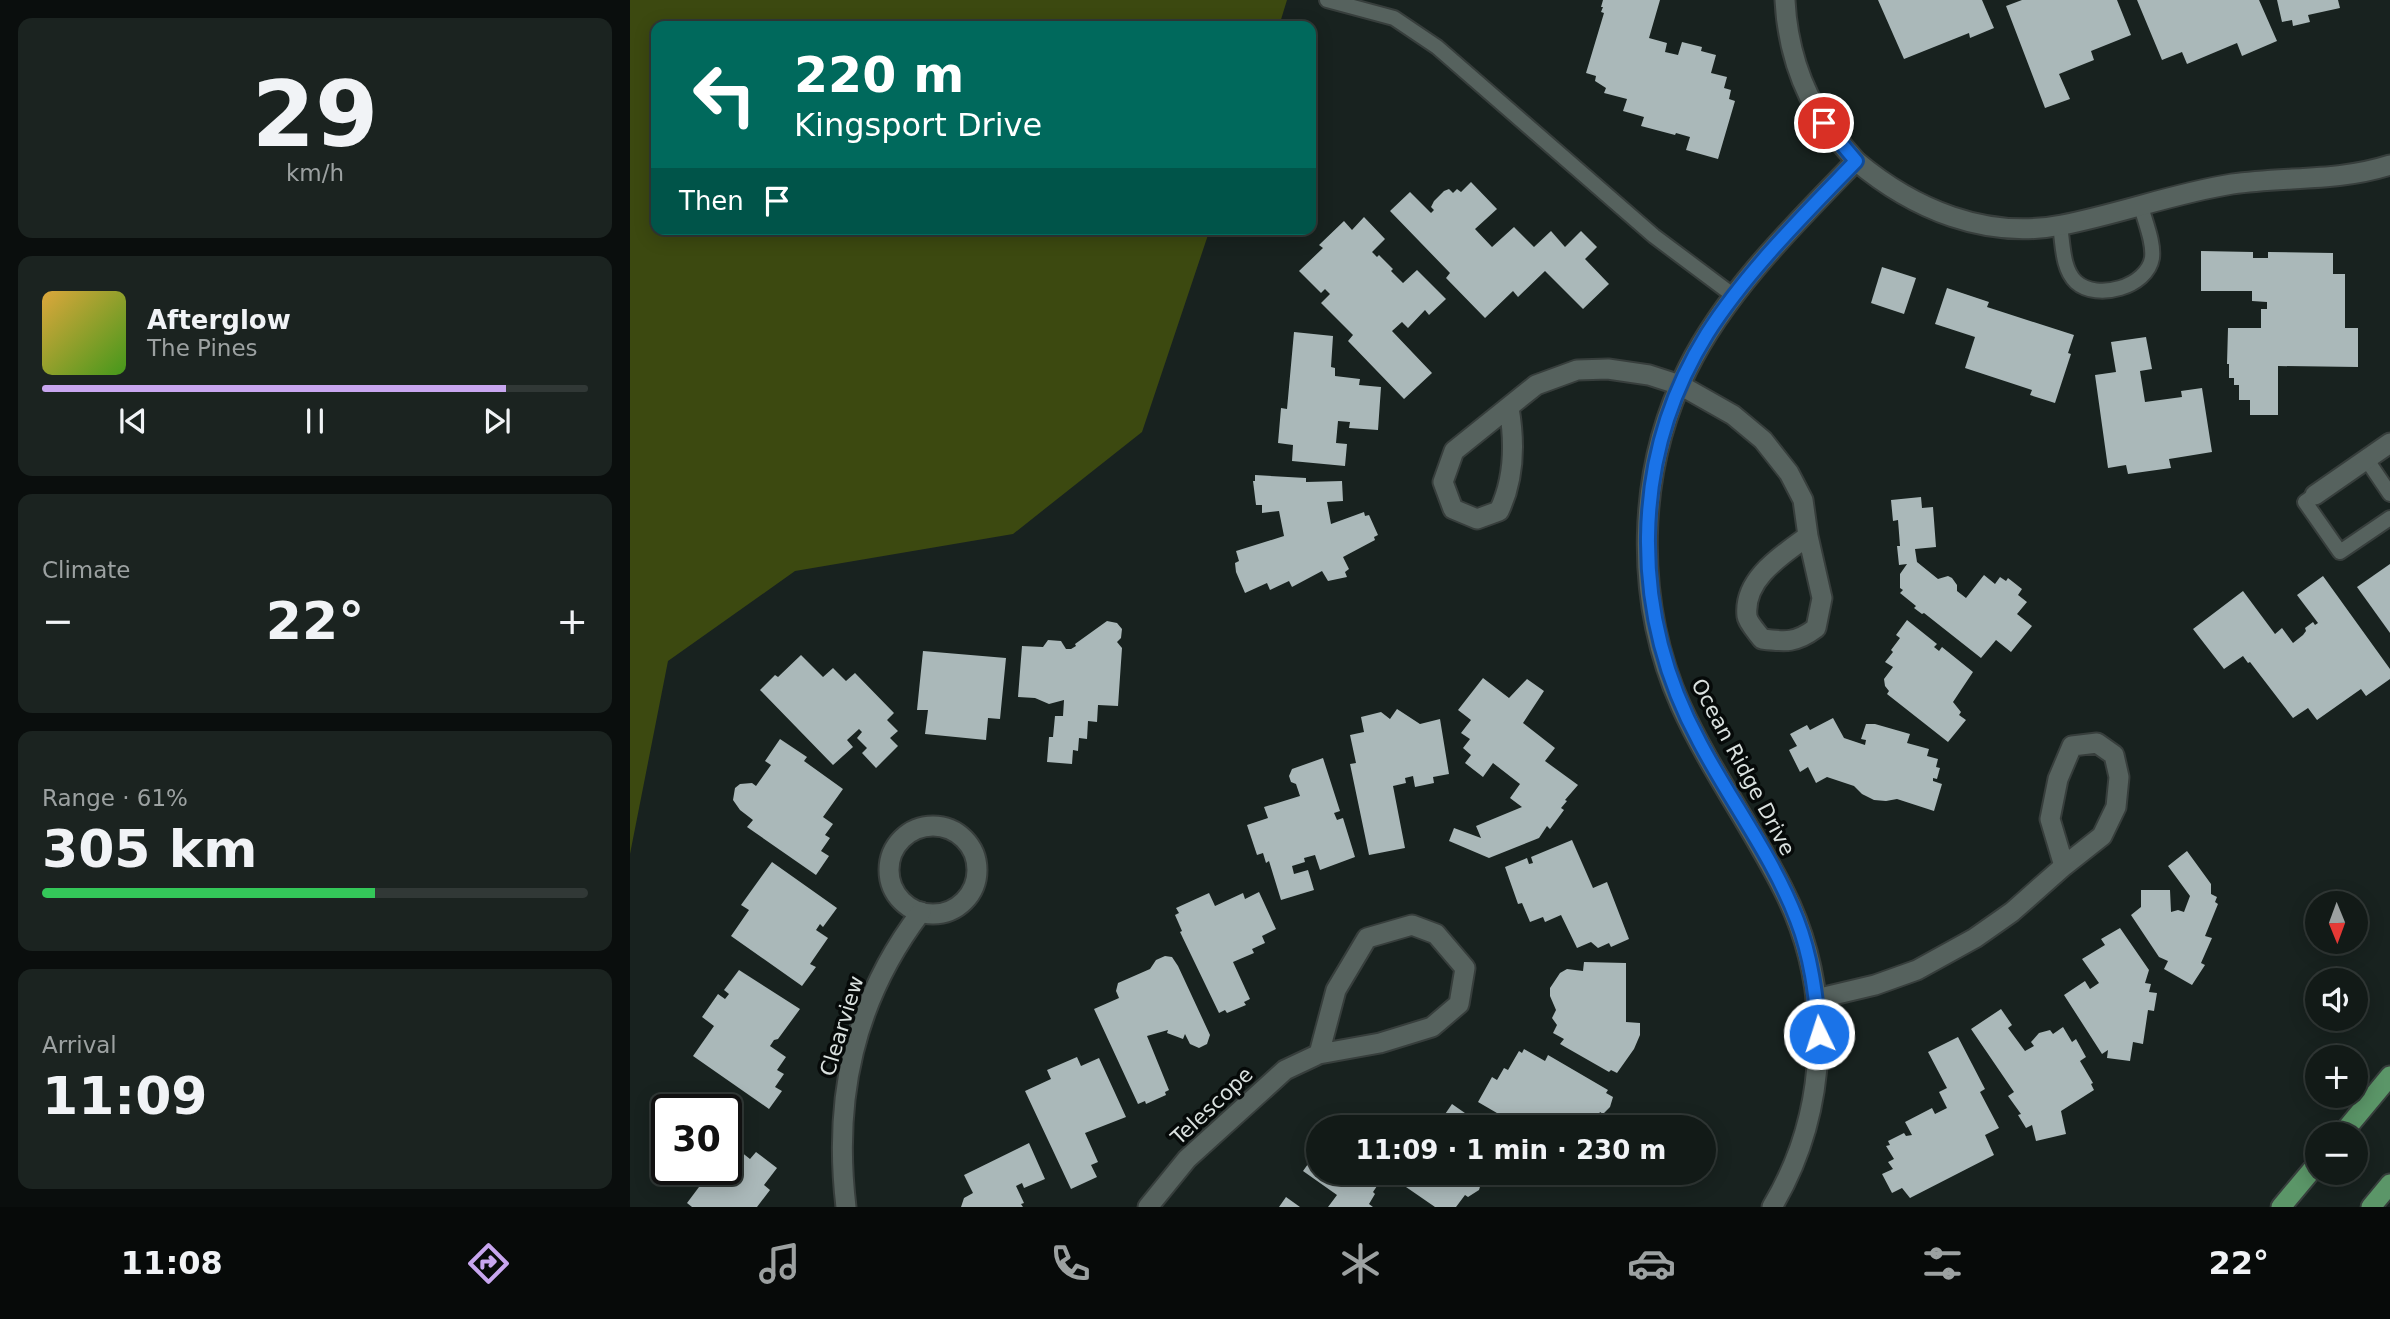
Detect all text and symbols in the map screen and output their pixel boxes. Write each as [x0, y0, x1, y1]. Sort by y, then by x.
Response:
text: 220 m [794, 47, 964, 104]
icon: left [679, 49, 770, 140]
text: 29 [252, 62, 378, 167]
pin [1794, 93, 1854, 153]
icon: arrive [1805, 104, 1843, 142]
text: Kingsport Drive [794, 106, 1042, 144]
text: km/h [286, 160, 344, 186]
icon: arrive [758, 182, 796, 220]
text: Then [679, 186, 744, 216]
text: Afterglow [147, 305, 291, 335]
text: The Pines [147, 335, 258, 361]
icon: previous [114, 402, 152, 440]
icon: pause [296, 402, 334, 440]
icon: next [478, 402, 516, 440]
text: Climate [42, 557, 131, 583]
text: 22° [266, 591, 364, 651]
text: − [42, 599, 74, 643]
text: + [556, 599, 588, 643]
street label: Ocean Ridge Drive [1686, 675, 1800, 859]
text: Range · 61% [42, 785, 188, 811]
text: 305 km [42, 819, 257, 879]
north arrow [2305, 891, 2368, 954]
map controls [2305, 891, 2368, 1185]
button: sound [2305, 968, 2368, 1031]
street label: Clearview [815, 973, 869, 1079]
position arrow [1782, 997, 1856, 1071]
text: Arrival [42, 1032, 117, 1058]
button: + [2305, 1045, 2368, 1108]
street label: Telescope [1166, 1062, 1258, 1150]
text: 11:09 [42, 1066, 208, 1126]
speed limit sign: 30 [651, 1094, 742, 1185]
button: − [2305, 1122, 2368, 1185]
text: 11:09 · 1 min · 230 m [1356, 1135, 1666, 1165]
icon: directions [464, 1239, 513, 1288]
icon: music [755, 1239, 804, 1288]
icon: phone [1046, 1239, 1095, 1288]
icon: climate [1336, 1239, 1385, 1288]
icon: car [1627, 1239, 1676, 1288]
icon: filters [1918, 1239, 1967, 1288]
text: 11:08 [121, 1244, 223, 1282]
text: 22° [2209, 1244, 2269, 1282]

